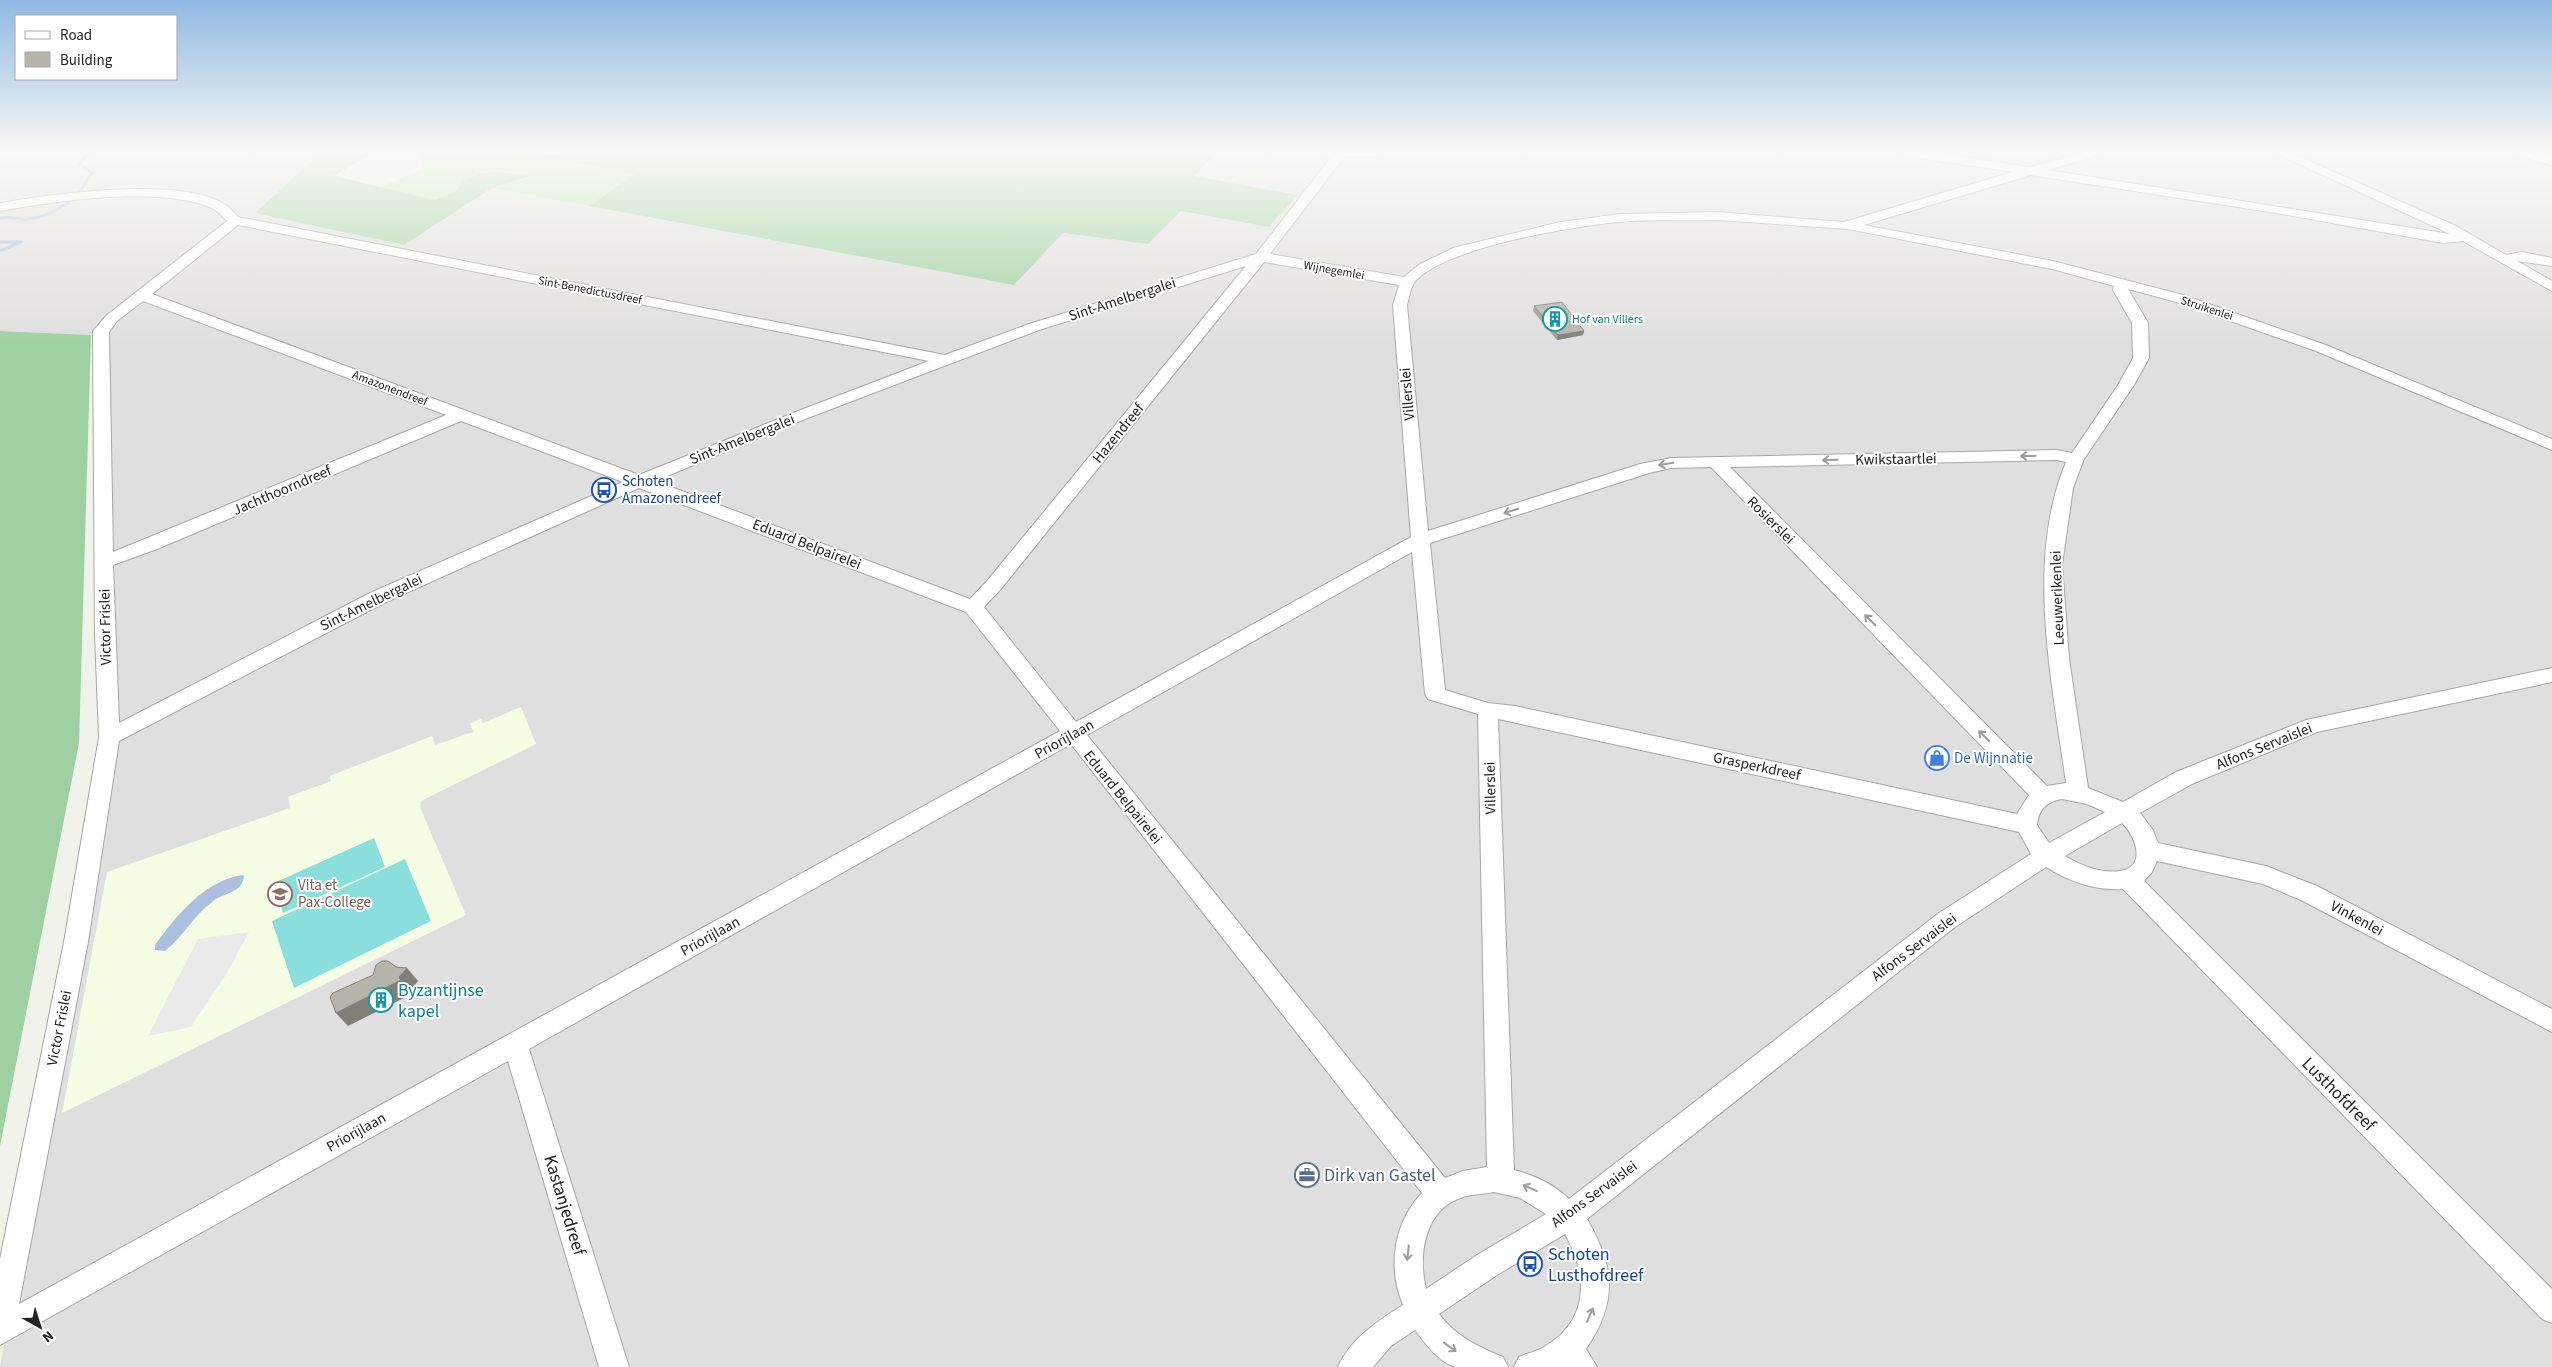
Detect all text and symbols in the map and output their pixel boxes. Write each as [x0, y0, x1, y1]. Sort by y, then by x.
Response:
legend [15, 15, 178, 80]
text: Road [60, 25, 92, 46]
text: Building [60, 50, 113, 71]
street label: Wijnegemlei [1302, 257, 1366, 284]
street label: Sint-Benedictusdreef [536, 272, 644, 309]
street label: Sint-Amelbergalei [1066, 272, 1179, 327]
street label: Struikenlei [2179, 292, 2235, 325]
building icon: Hof van Villers [1542, 306, 1568, 332]
place label: Hof van Villers [1572, 311, 1643, 328]
street label: Amazonendreef [350, 366, 430, 411]
street label: Villerslei [1395, 367, 1420, 421]
street label: Hazendreef [1088, 398, 1150, 468]
street label: Sint-Amelbergalei [686, 409, 798, 470]
street label: Kwikstaartlei [1855, 448, 1937, 471]
one-way arrow [2020, 451, 2036, 461]
one-way arrow [1823, 455, 1839, 465]
street label: Jachthoorndreef [230, 460, 335, 521]
one-way arrow [1659, 460, 1675, 470]
place label: Schoten Amazonendreef [622, 471, 722, 509]
bus stop icon: Schoten Amazonendreef [591, 477, 617, 503]
street label: Rosierslei [1742, 492, 1799, 549]
one-way arrow [1503, 507, 1519, 517]
street label: Eduard Belpairelei [749, 514, 864, 575]
street label: Leeuwerikenlei [2045, 550, 2070, 646]
street label: Sint-Amelbergalei [316, 569, 426, 636]
street label: Victor Frislei [94, 589, 117, 665]
one-way arrow [1864, 614, 1876, 626]
street label: Priorijlaan [1031, 714, 1098, 764]
street label: Alfons Servaislei [2213, 718, 2315, 775]
one-way arrow [1978, 729, 1990, 742]
shop icon: De Wijnnatie [1924, 745, 1950, 771]
street label: Eduard Belpairelei [1078, 746, 1167, 849]
street label: Grasperkdreef [1711, 747, 1803, 786]
place label: De Wijnnatie [1954, 748, 2033, 769]
street label: Villerslei [1480, 761, 1501, 815]
place label: Vita et Pax-College [298, 875, 371, 913]
school or university icon: Vita et Pax-College [267, 881, 293, 907]
street label: Vinkenlei [2327, 896, 2387, 941]
street label: Alfons Servaislei [1867, 908, 1961, 986]
street label: Priorijlaan [677, 911, 744, 961]
place label: Byzantijnse kapel [398, 978, 484, 1024]
building icon: Byzantijnse kapel [368, 987, 394, 1013]
street label: Victor Frislei [42, 989, 77, 1068]
street label: Lusthofdreef [2296, 1052, 2382, 1137]
street label: Priorijlaan [323, 1107, 390, 1157]
street label: Kastanjedreef [537, 1152, 592, 1259]
street label: Alfons Servaislei [1547, 1156, 1642, 1233]
office icon: Dirk van Gastel [1294, 1162, 1320, 1188]
place label: Dirk van Gastel [1324, 1163, 1436, 1188]
one-way arrow [1523, 1182, 1538, 1192]
place label: Schoten Lusthofdreef [1548, 1242, 1644, 1288]
one-way arrow [1403, 1244, 1413, 1260]
bus stop icon: Schoten Lusthofdreef [1517, 1251, 1543, 1277]
north arrow [15, 1302, 65, 1352]
one-way arrow [1585, 1308, 1595, 1323]
text: N [38, 1326, 57, 1347]
one-way arrow [1443, 1342, 1457, 1352]

